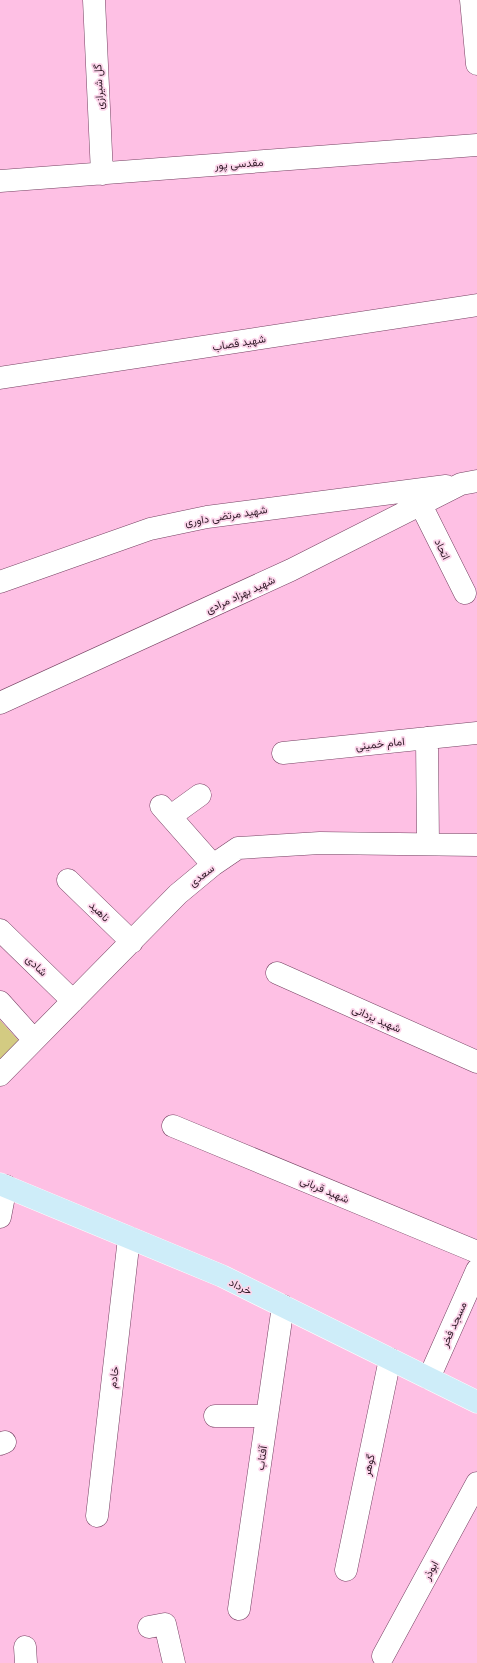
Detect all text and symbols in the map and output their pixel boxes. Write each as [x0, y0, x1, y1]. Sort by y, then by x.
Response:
street label: گل شیرازی [89, 64, 107, 110]
street label: مقدسی پور [213, 154, 264, 173]
street label: شهید قصاب [211, 330, 267, 354]
street label: شهید مرتضی داوری [184, 501, 269, 529]
street label: اتحاد [432, 536, 454, 562]
street label: شهید بهزاد مرادی [203, 571, 277, 617]
street label: امام خمینی [355, 733, 405, 754]
street label: سعدی [185, 860, 217, 890]
street label: ناهید [86, 897, 114, 925]
street label: شادی [23, 951, 51, 979]
street label: شهید یزدانی [350, 1001, 404, 1036]
street label: شهید قربانی [298, 1172, 352, 1206]
street label: خرداد [227, 1274, 255, 1298]
street label: مسجد فخر [436, 1299, 470, 1350]
street label: خادم [104, 1365, 123, 1389]
street label: آفتاب [252, 1444, 270, 1471]
street label: گوهر [358, 1453, 378, 1478]
street label: ابوذر [418, 1558, 441, 1583]

